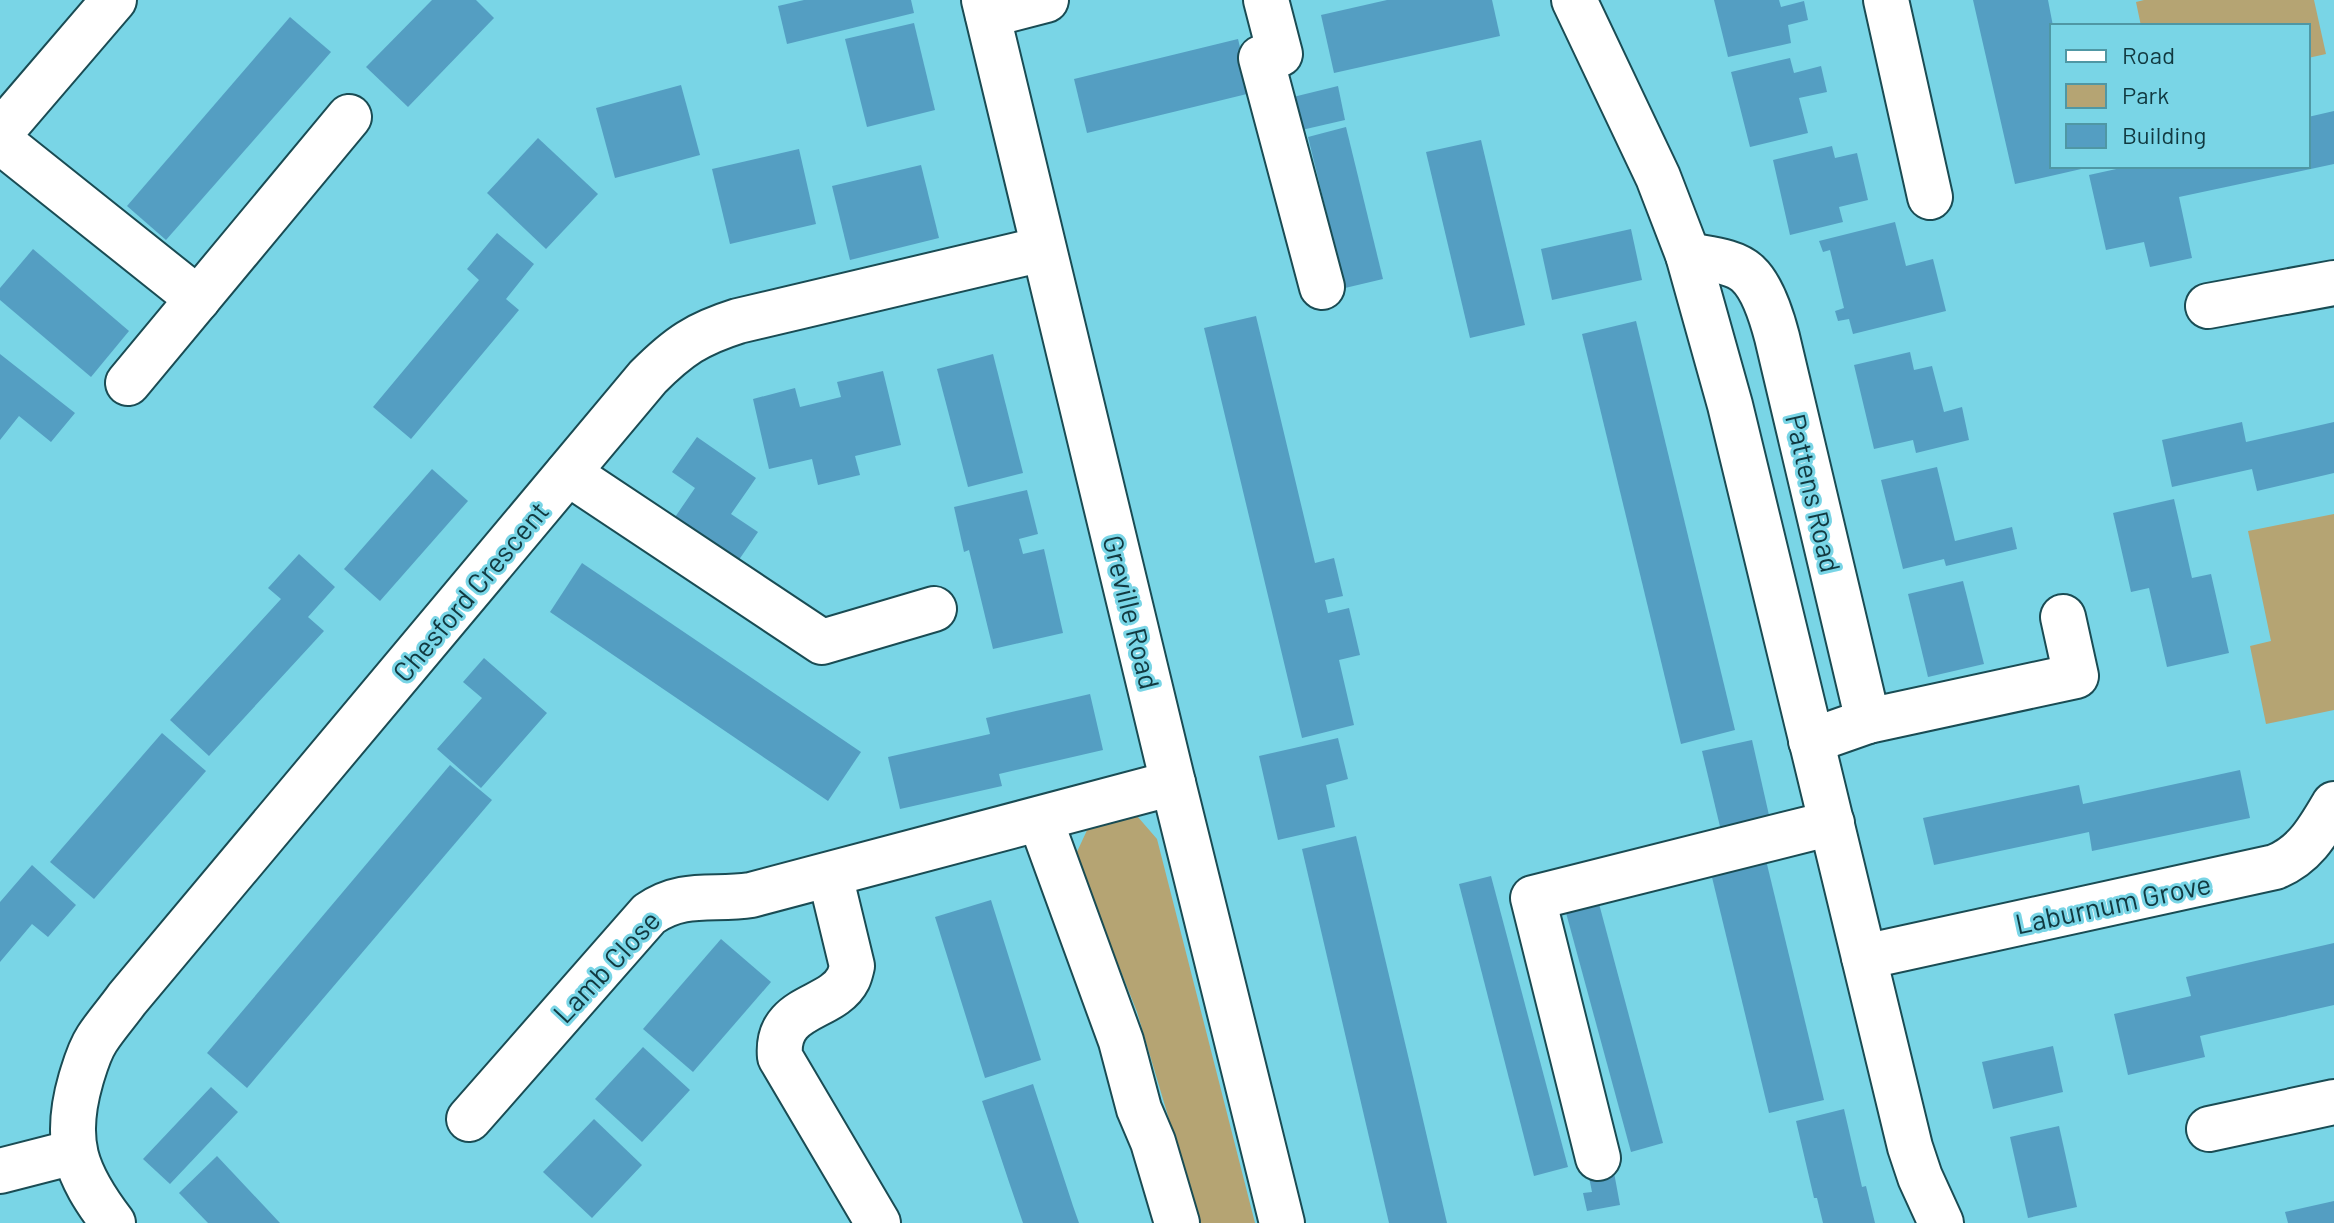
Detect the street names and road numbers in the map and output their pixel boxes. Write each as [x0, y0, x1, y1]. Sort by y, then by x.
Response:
street label: Pattens Road [1779, 410, 1849, 576]
street label: Chesford Crescent [385, 494, 555, 688]
street label: Greville Road [1096, 531, 1168, 693]
street label: Laburnum Grove [2012, 866, 2214, 940]
street label: Lamb Close [545, 903, 667, 1029]

